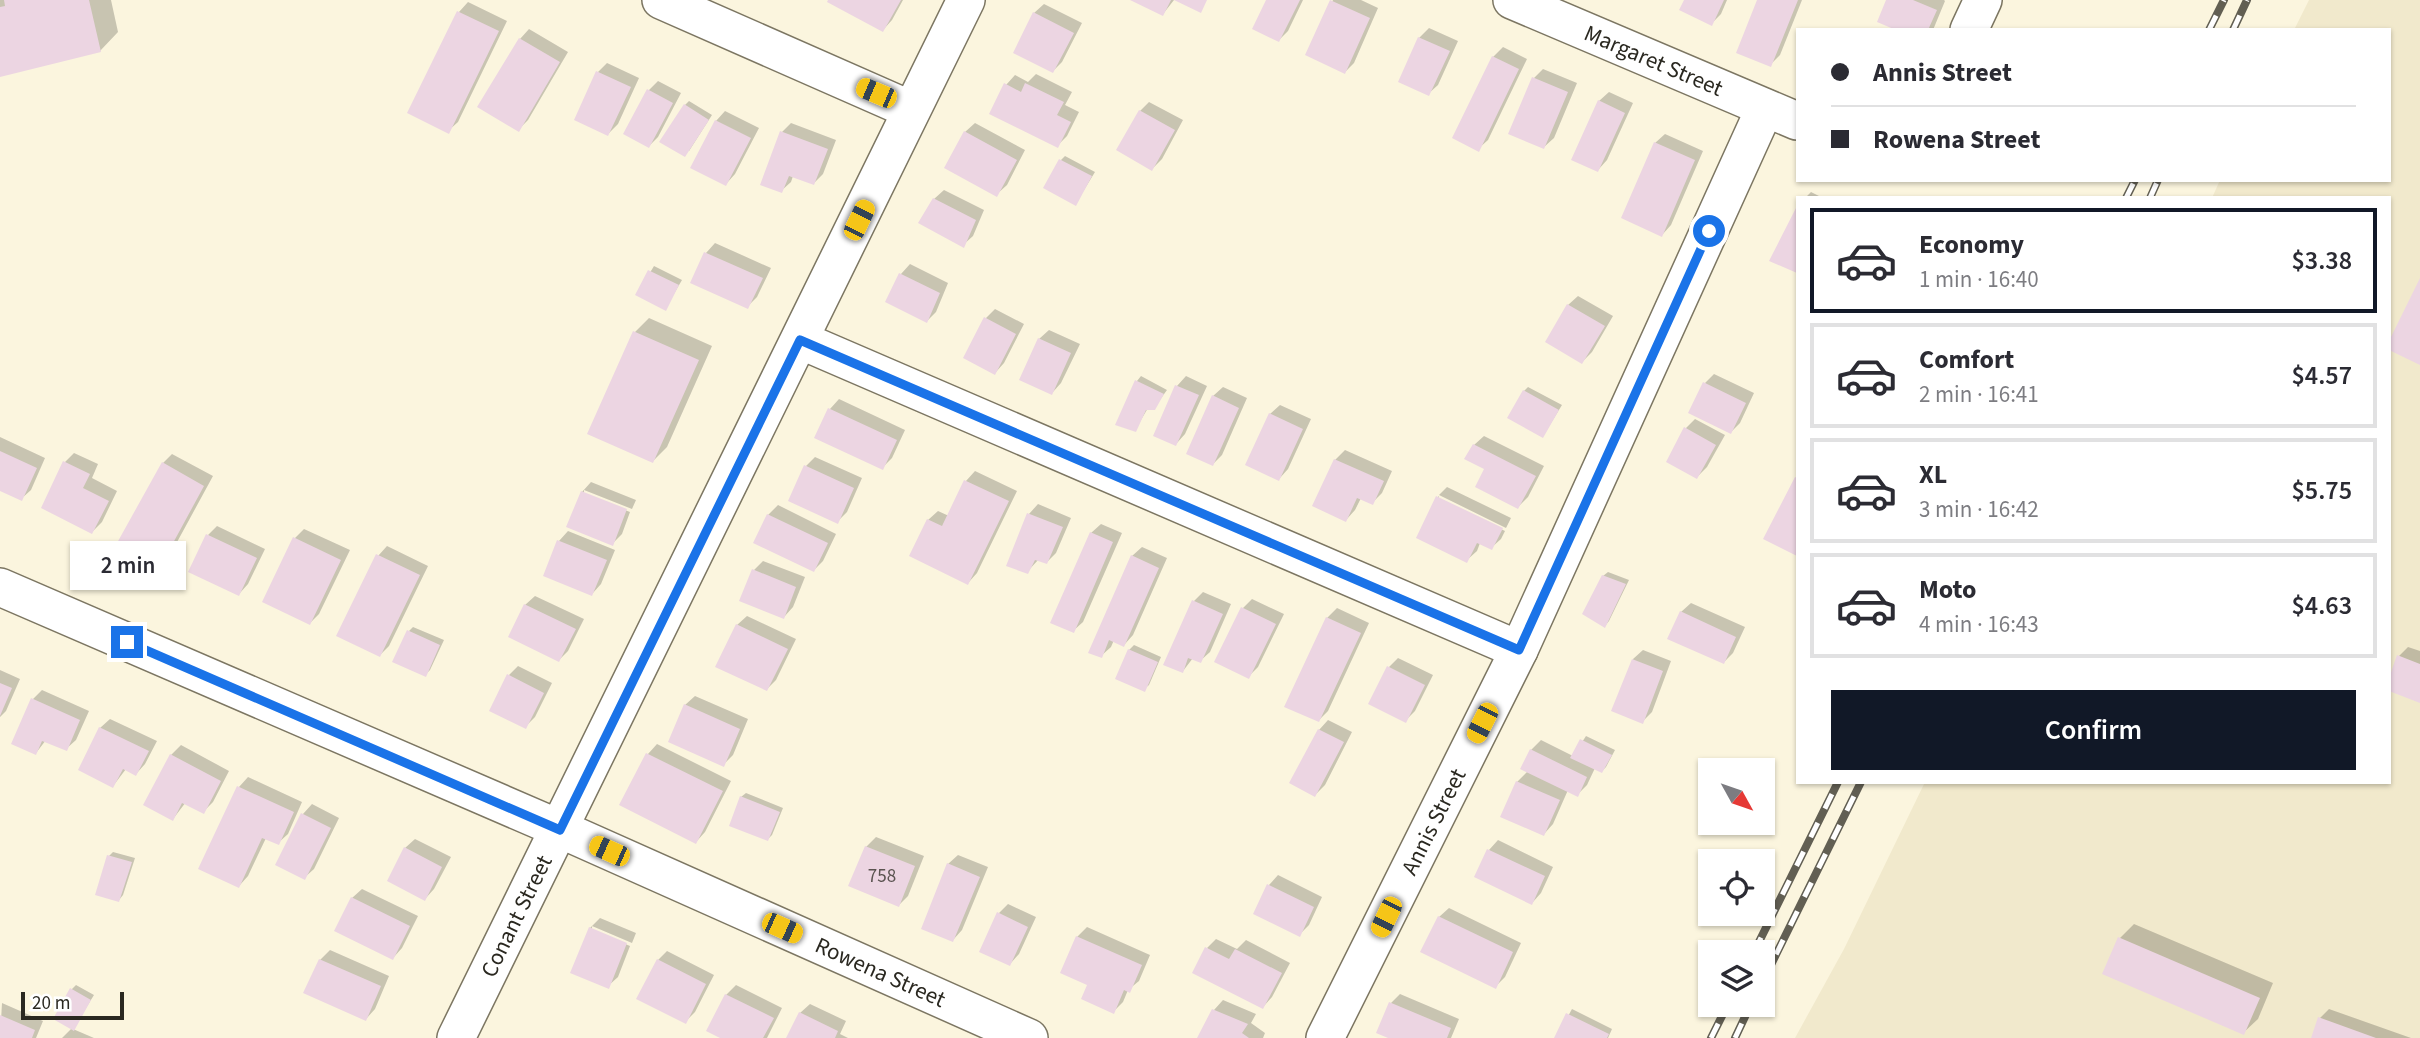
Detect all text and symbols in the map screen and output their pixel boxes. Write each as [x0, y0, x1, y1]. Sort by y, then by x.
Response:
street label: Margaret Street [1579, 16, 1728, 104]
text: Annis Street [1873, 54, 2012, 91]
car [853, 75, 900, 111]
text: Rowena Street [1873, 121, 2041, 158]
car [841, 197, 878, 243]
route start [1693, 215, 1725, 247]
text: Economy [1919, 226, 2024, 263]
icon: car [1835, 229, 1898, 292]
text: $3.38 [2291, 242, 2352, 279]
text: 1 min · 16:40 [1919, 263, 2039, 296]
text: Comfort [1919, 341, 2014, 378]
icon: car [1835, 344, 1898, 407]
text: $4.57 [2291, 357, 2352, 394]
text: 2 min · 16:41 [1919, 378, 2039, 411]
text: XL [1919, 456, 1947, 493]
icon: car [1835, 459, 1898, 522]
text: $5.75 [2291, 472, 2352, 509]
text: 3 min · 16:42 [1919, 493, 2039, 526]
callout: 2 min [69, 540, 185, 590]
text: 2 min [101, 549, 155, 582]
text: Moto [1919, 571, 1976, 608]
icon: car [1835, 574, 1898, 637]
text: $4.63 [2291, 587, 2352, 624]
text: 4 min · 16:43 [1919, 608, 2039, 641]
route end [111, 626, 143, 658]
button: Confirm [1831, 690, 2356, 770]
car [1464, 700, 1501, 746]
north arrow [1698, 758, 1774, 835]
map controls [1698, 758, 1775, 1017]
street label: Annis Street [1393, 762, 1474, 880]
car [586, 833, 633, 869]
street label: Conant Street [472, 849, 560, 983]
button: locate [1698, 849, 1775, 926]
house number: 758 [868, 863, 896, 890]
car [1368, 894, 1405, 940]
car [759, 910, 806, 946]
street label: Rowena Street [810, 928, 951, 1015]
button: layers [1698, 940, 1775, 1017]
scale bar [21, 989, 124, 1021]
text: 20 m [32, 990, 70, 1017]

